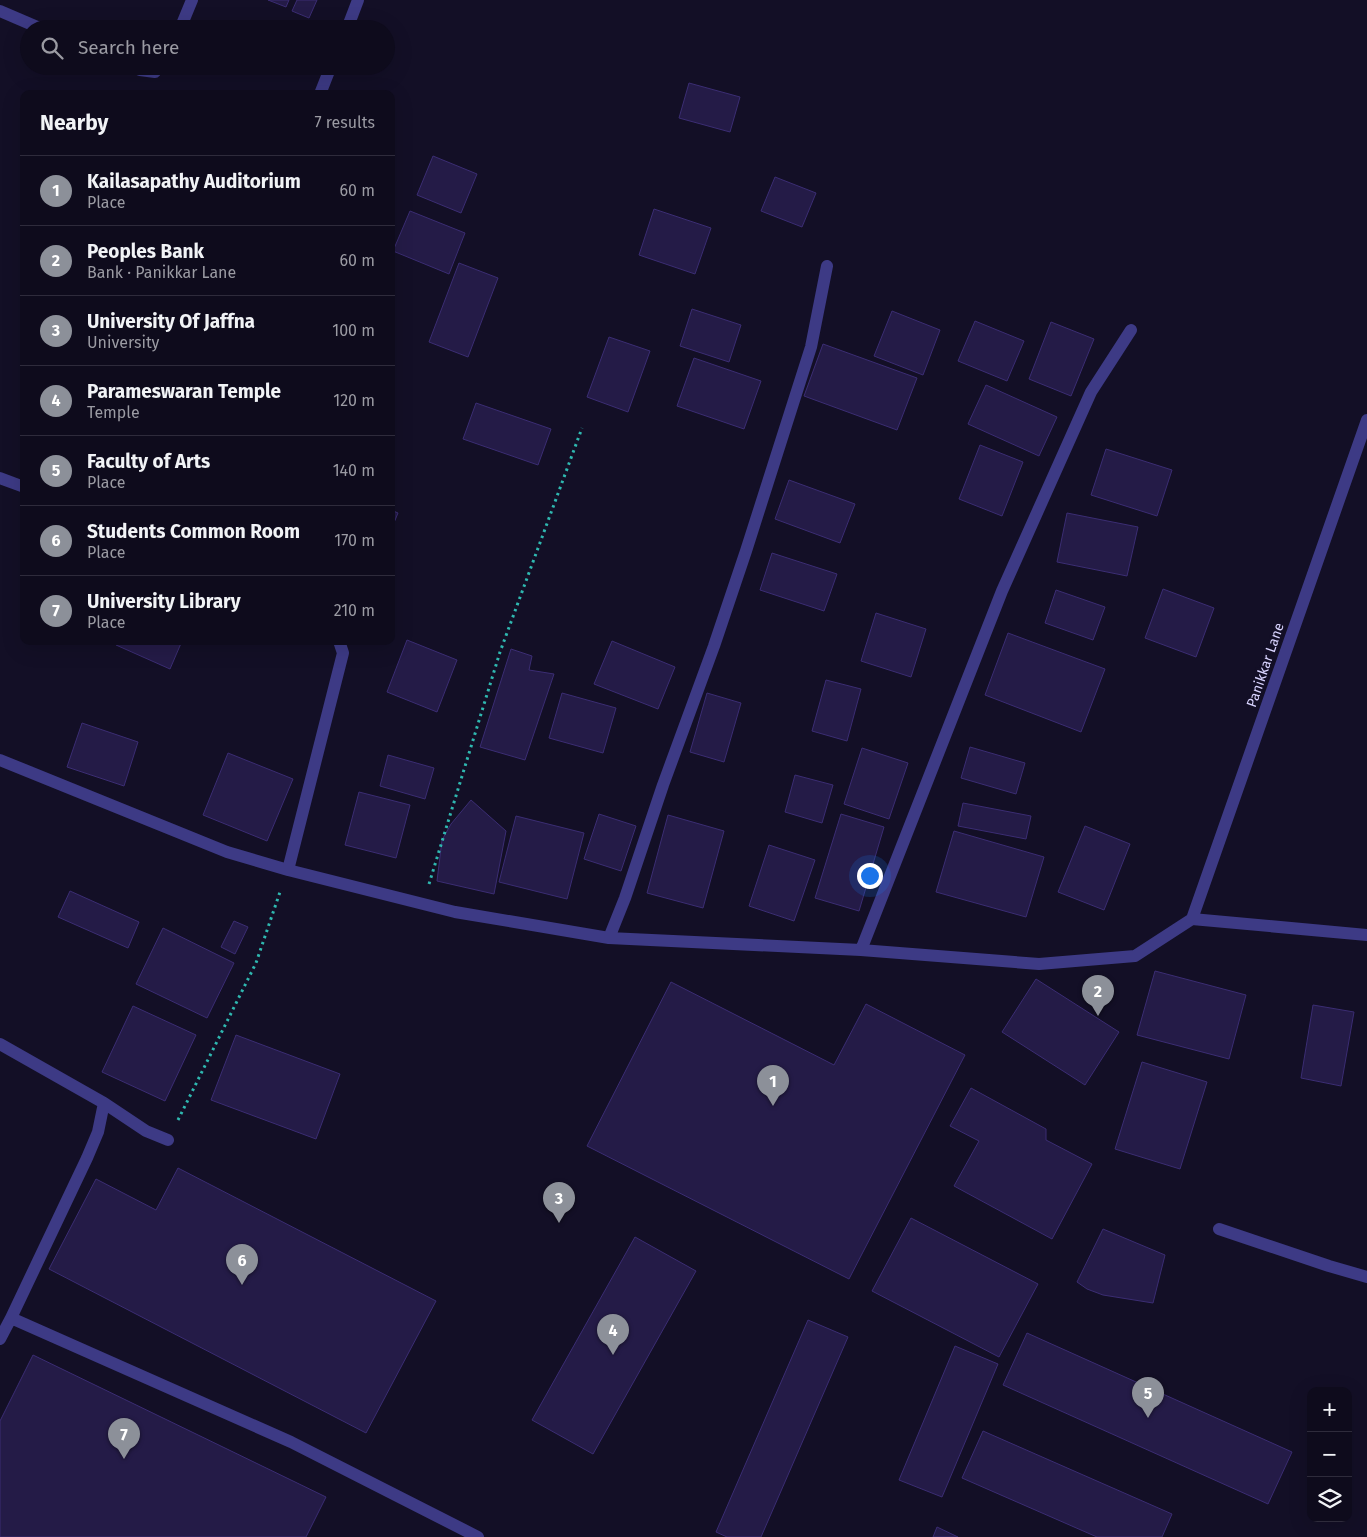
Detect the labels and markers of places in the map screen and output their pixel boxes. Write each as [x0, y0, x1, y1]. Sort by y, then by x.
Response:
pin: 2 [1082, 975, 1114, 1016]
pin: 1 [757, 1065, 789, 1106]
pin: 3 [543, 1182, 575, 1223]
pin: 6 [226, 1244, 258, 1285]
pin: 4 [597, 1314, 629, 1355]
pin: 5 [1132, 1377, 1164, 1418]
pin: 7 [108, 1418, 140, 1459]

